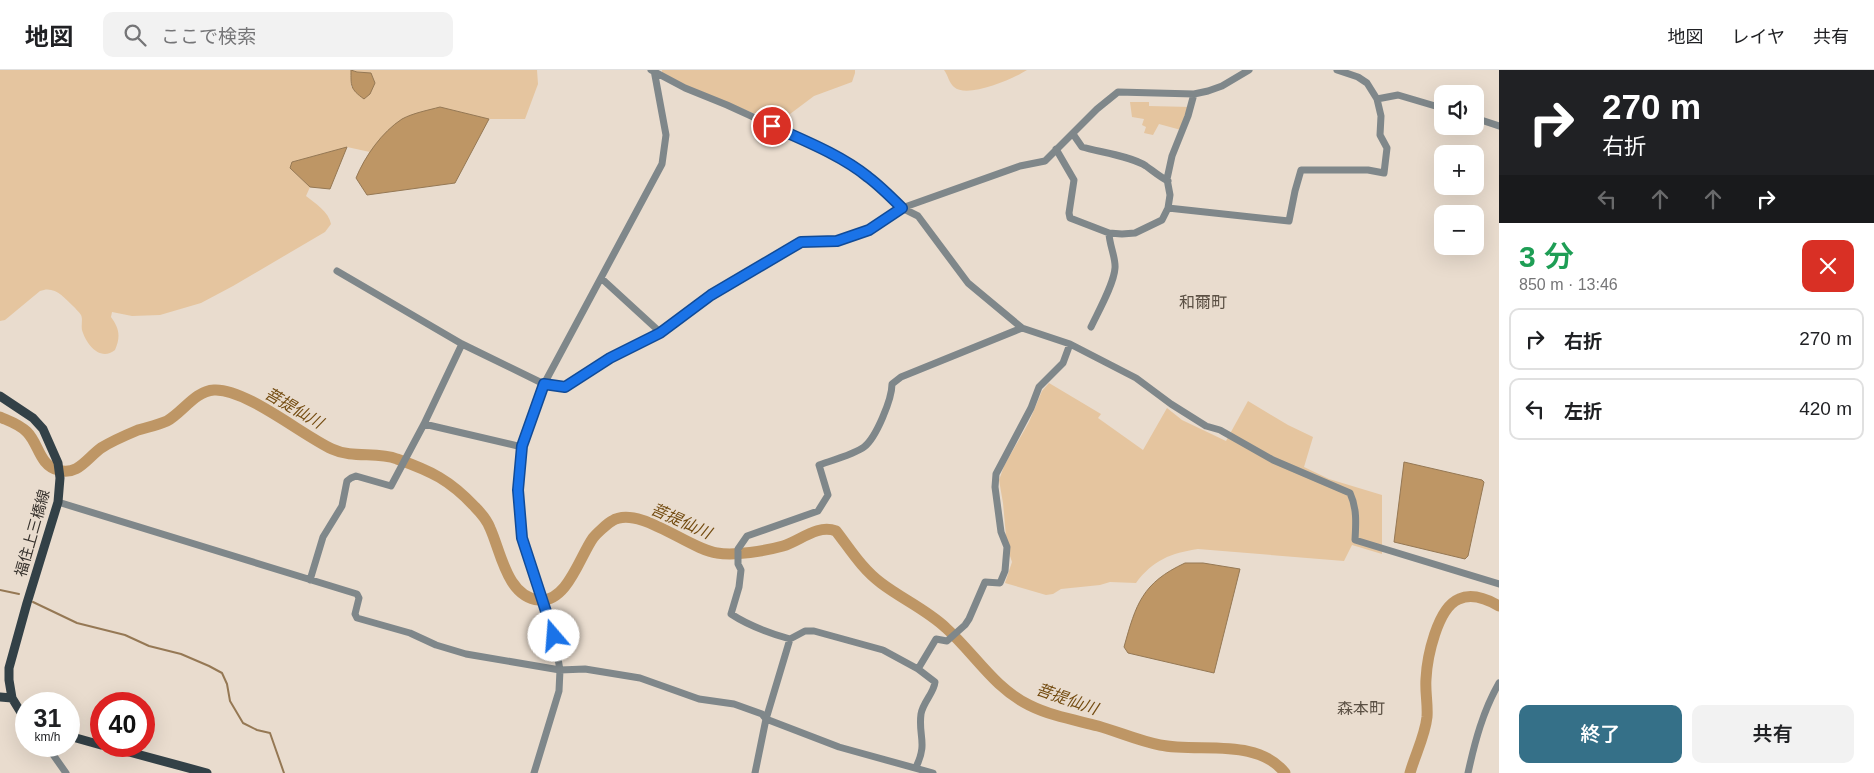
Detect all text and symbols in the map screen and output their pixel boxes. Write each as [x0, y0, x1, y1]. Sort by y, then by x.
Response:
search box [103, 12, 453, 57]
icon: search [121, 21, 149, 49]
text: 地図 [25, 23, 73, 50]
text: ここで検索 [161, 26, 256, 47]
text: 地図 [1668, 27, 1704, 47]
text: レイヤ [1732, 27, 1785, 47]
text: 共有 [1813, 27, 1849, 47]
map controls [1434, 85, 1484, 255]
button: sound [1434, 85, 1484, 135]
text: 270 m [1602, 87, 1701, 126]
icon: right [1519, 90, 1584, 155]
pin [751, 105, 793, 147]
icon: arrive [758, 112, 786, 140]
text: 右折 [1602, 134, 1646, 159]
button: + [1434, 145, 1484, 195]
icon: left [1593, 185, 1621, 213]
icon: ahead [1646, 185, 1674, 213]
icon: ahead [1699, 185, 1727, 213]
icon: right [1752, 185, 1780, 213]
button: − [1434, 205, 1484, 255]
text: 3 分 [1519, 240, 1574, 273]
button: close [1802, 240, 1854, 292]
text: 850 m · 13:46 [1519, 276, 1618, 293]
district label: 和爾町 [1179, 294, 1227, 311]
icon: right [1521, 325, 1549, 353]
text: 270 m [1799, 328, 1852, 349]
text: 右折 [1564, 331, 1602, 352]
water label: 菩提仙川 [262, 385, 328, 432]
icon: left [1521, 395, 1549, 423]
text: 420 m [1799, 398, 1852, 419]
text: 左折 [1564, 401, 1602, 422]
street label: 福住上三橋線 [11, 487, 53, 579]
water label: 菩提仙川 [648, 500, 716, 543]
position arrow [527, 609, 579, 661]
water label: 菩提仙川 [1034, 681, 1102, 718]
speed limit sign: 40 [90, 692, 155, 757]
district label: 森本町 [1337, 700, 1385, 717]
text: 31 [34, 704, 61, 732]
button: 終了 [1519, 705, 1682, 763]
button: 共有 [1692, 705, 1854, 763]
text: km/h [34, 730, 61, 744]

